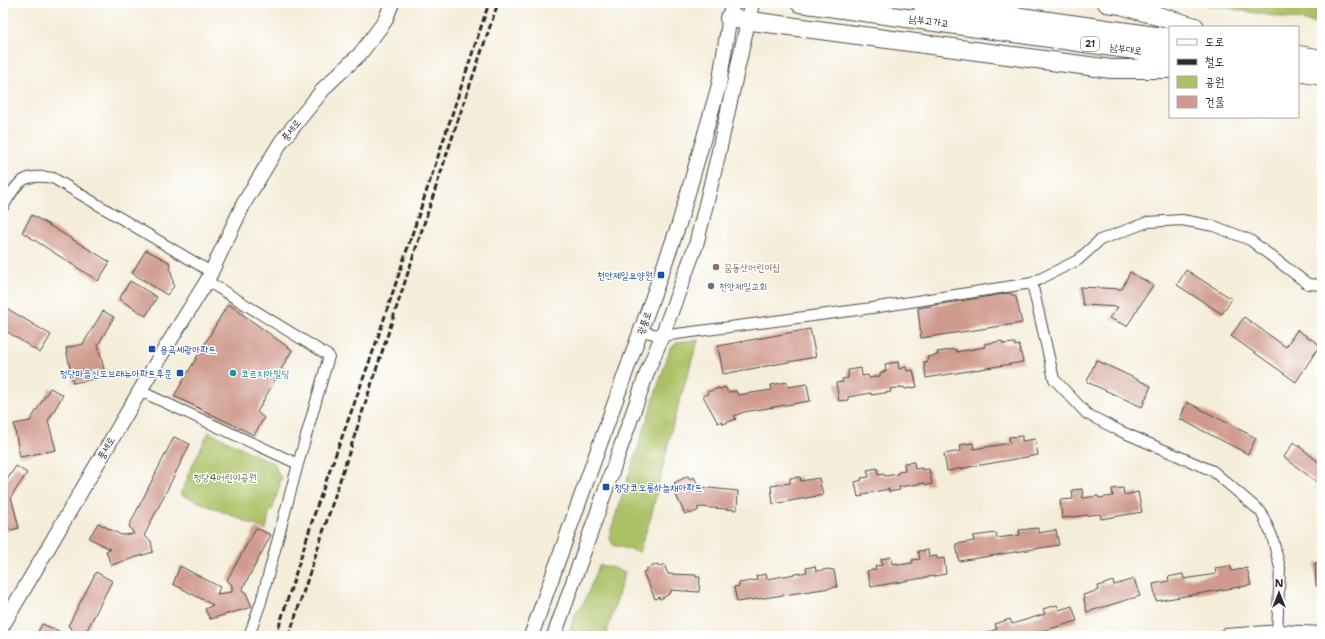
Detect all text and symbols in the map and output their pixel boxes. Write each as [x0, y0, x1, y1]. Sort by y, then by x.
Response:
street label: 남부고가교 [908, 12, 950, 30]
legend [1169, 26, 1299, 118]
text: 도로 [1205, 34, 1224, 50]
road number: 21 [1081, 37, 1099, 51]
street label: 남부대로 [1109, 40, 1143, 58]
text: 철도 [1205, 54, 1224, 70]
text: 공원 [1205, 74, 1224, 90]
text: 건물 [1205, 94, 1225, 110]
street label: 풍세로 [278, 116, 304, 144]
place label: 꿈동산어린이집 [724, 261, 780, 274]
marker: 꿈동산어린이집 [711, 262, 721, 272]
place label: 천안제일요양원 [597, 269, 653, 282]
marker: 천안제일요양원 [656, 270, 666, 280]
place label: 천안제일교회 [719, 280, 767, 293]
marker: 천안제일교회 [706, 281, 716, 291]
street label: 광풍로 [634, 309, 654, 337]
place label: 용곡세광아파트 [160, 343, 216, 356]
marker: 용곡세광아파트 [147, 344, 157, 354]
place label: 청당마을신도브래뉴아파트후문 [59, 367, 172, 380]
place label: 코르지아빌딩 [241, 367, 289, 380]
marker: 청당마을신도브래뉴아파트후문 [175, 368, 185, 378]
marker: 코르지아빌딩 [228, 368, 238, 378]
street label: 풍세로 [94, 434, 118, 462]
park label: 청당4어린이공원 [193, 471, 257, 484]
place label: 청당코오롱하늘채아파트 [614, 481, 703, 494]
marker: 청당코오롱하늘채아파트 [601, 482, 611, 492]
north arrow [1259, 573, 1299, 613]
text: N [1275, 576, 1284, 591]

